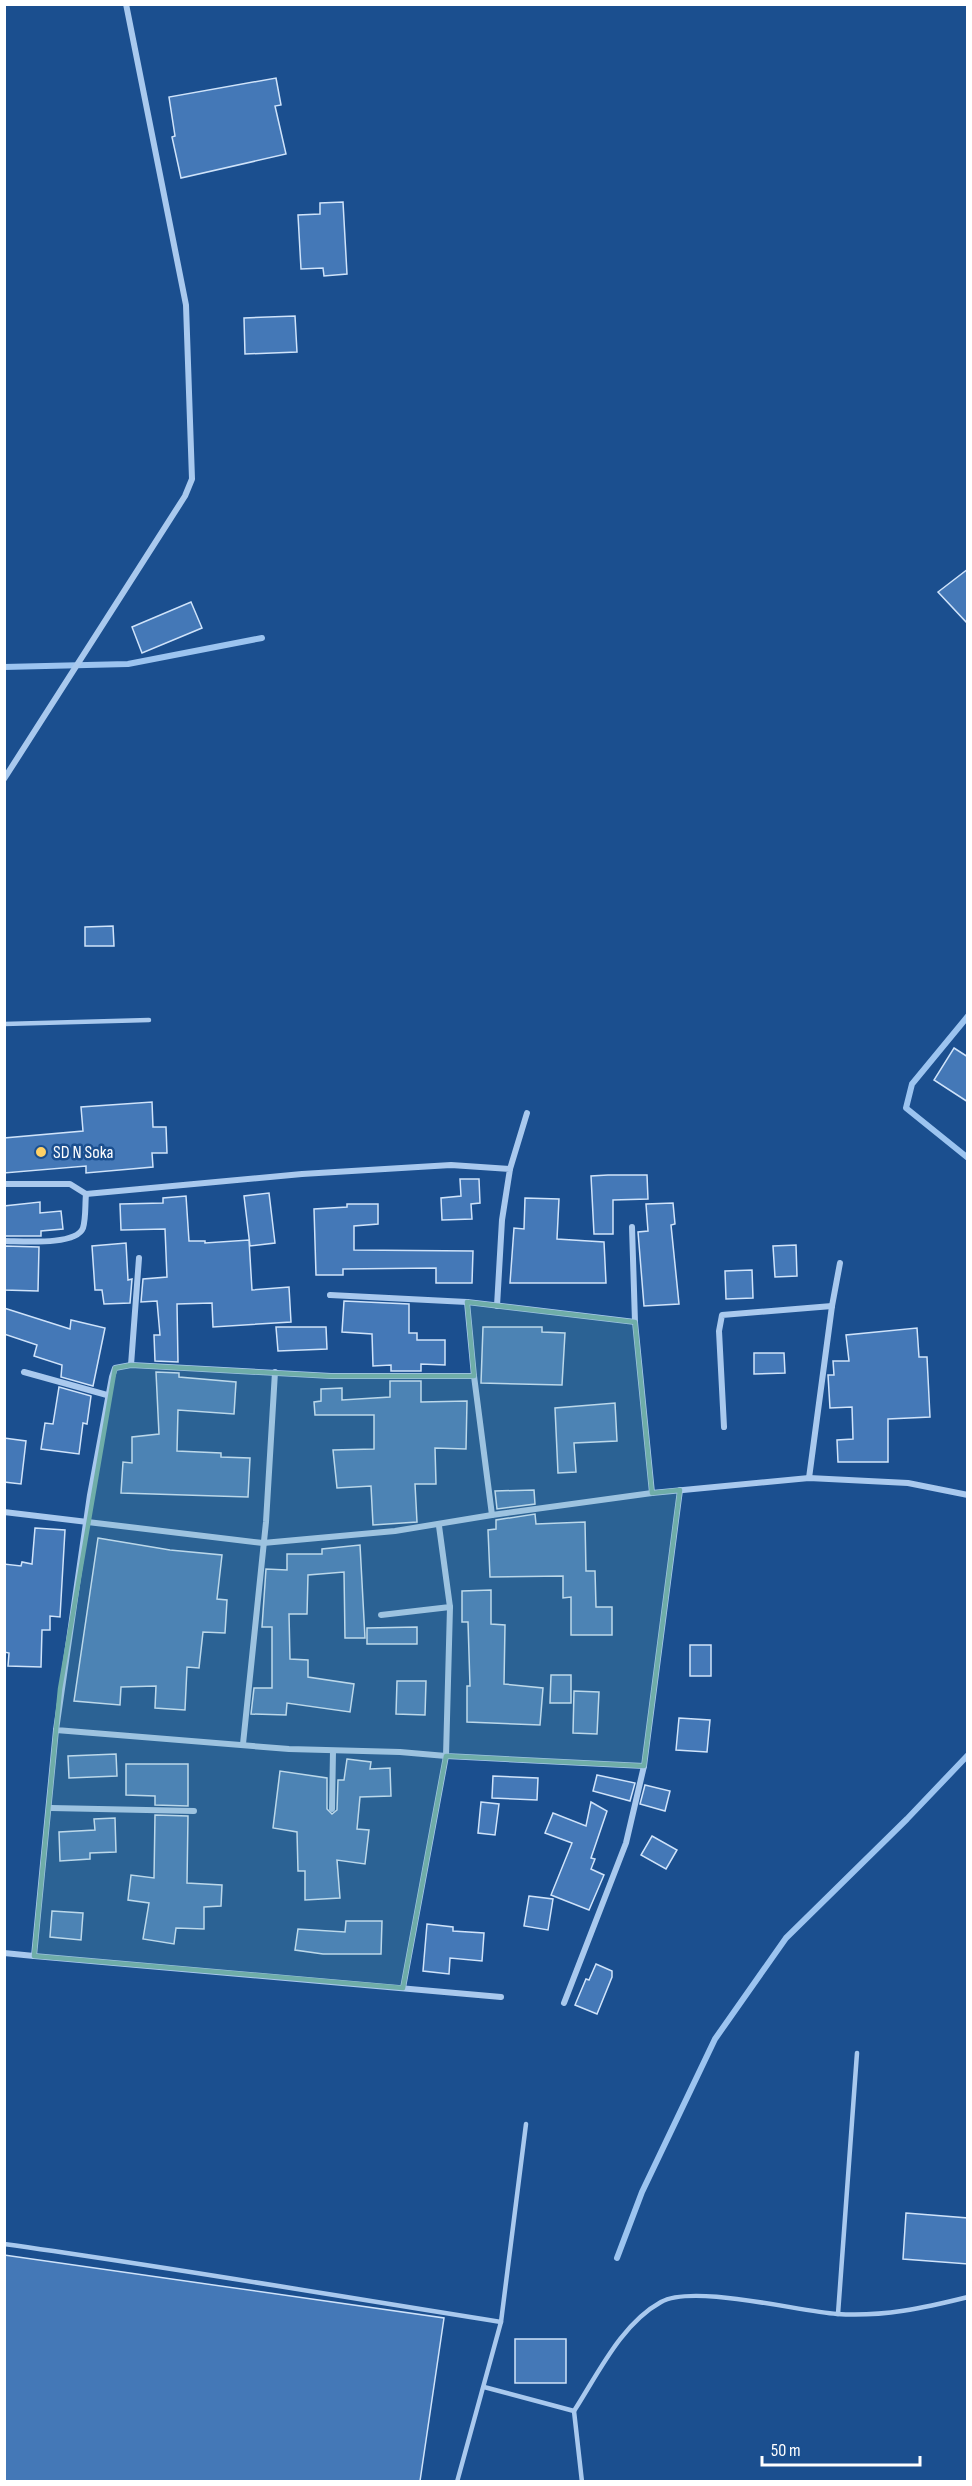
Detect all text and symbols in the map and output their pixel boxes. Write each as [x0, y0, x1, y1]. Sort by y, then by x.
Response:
place label: SD N Soka [53, 1142, 114, 1163]
marker: SD N Soka [34, 1145, 48, 1159]
scale bar [762, 2429, 920, 2467]
text: 50 m [771, 2440, 801, 2461]

